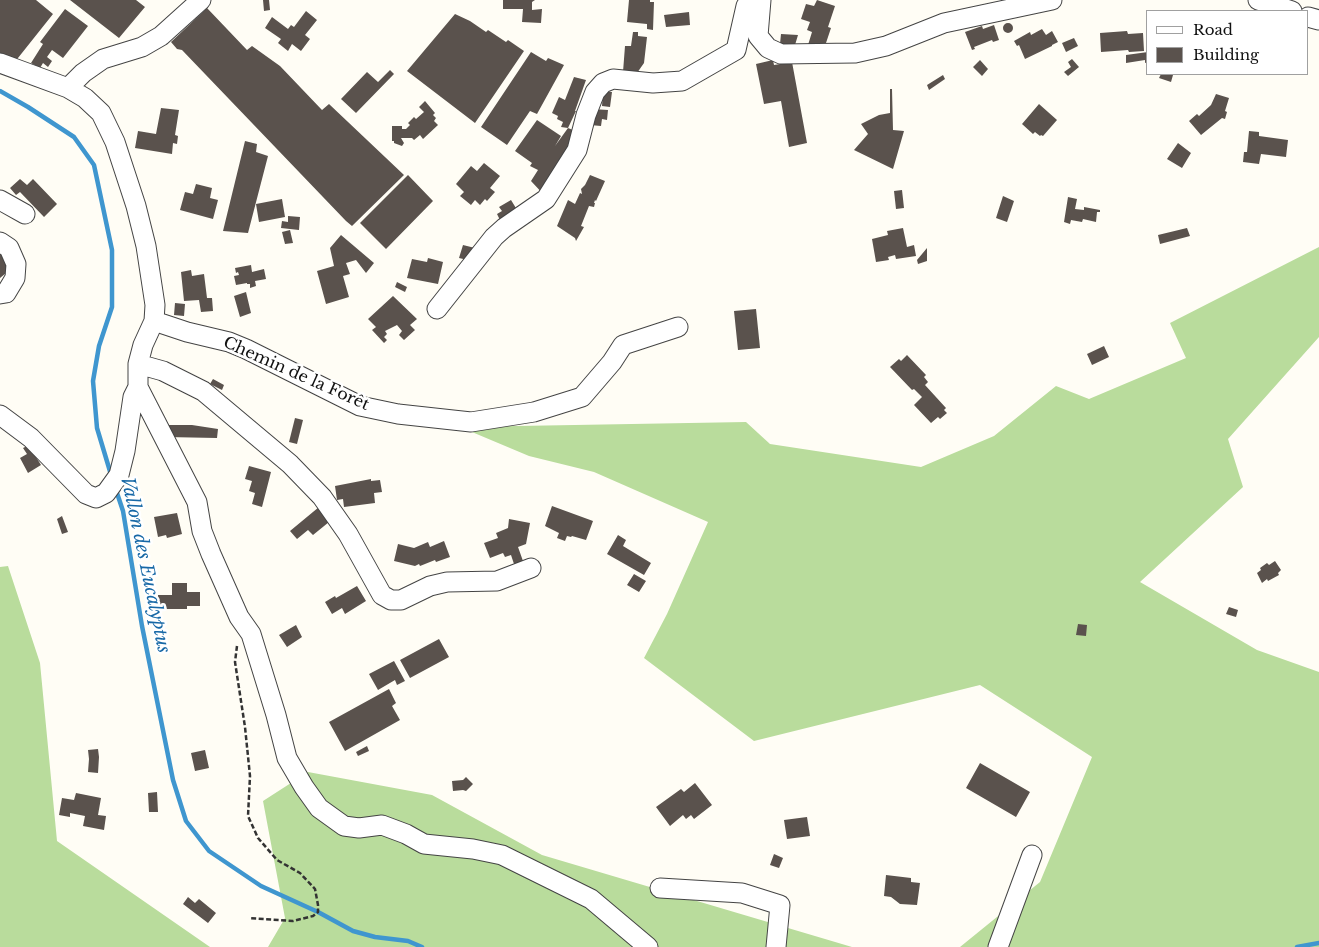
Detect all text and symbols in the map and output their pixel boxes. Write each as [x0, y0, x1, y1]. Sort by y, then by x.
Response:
legend [1146, 10, 1309, 75]
text: Road [1193, 20, 1233, 39]
text: Building [1193, 45, 1259, 64]
street label: Chemin de la Forêt [220, 333, 372, 415]
water label: Vallon des Eucalyptus [116, 475, 174, 655]

